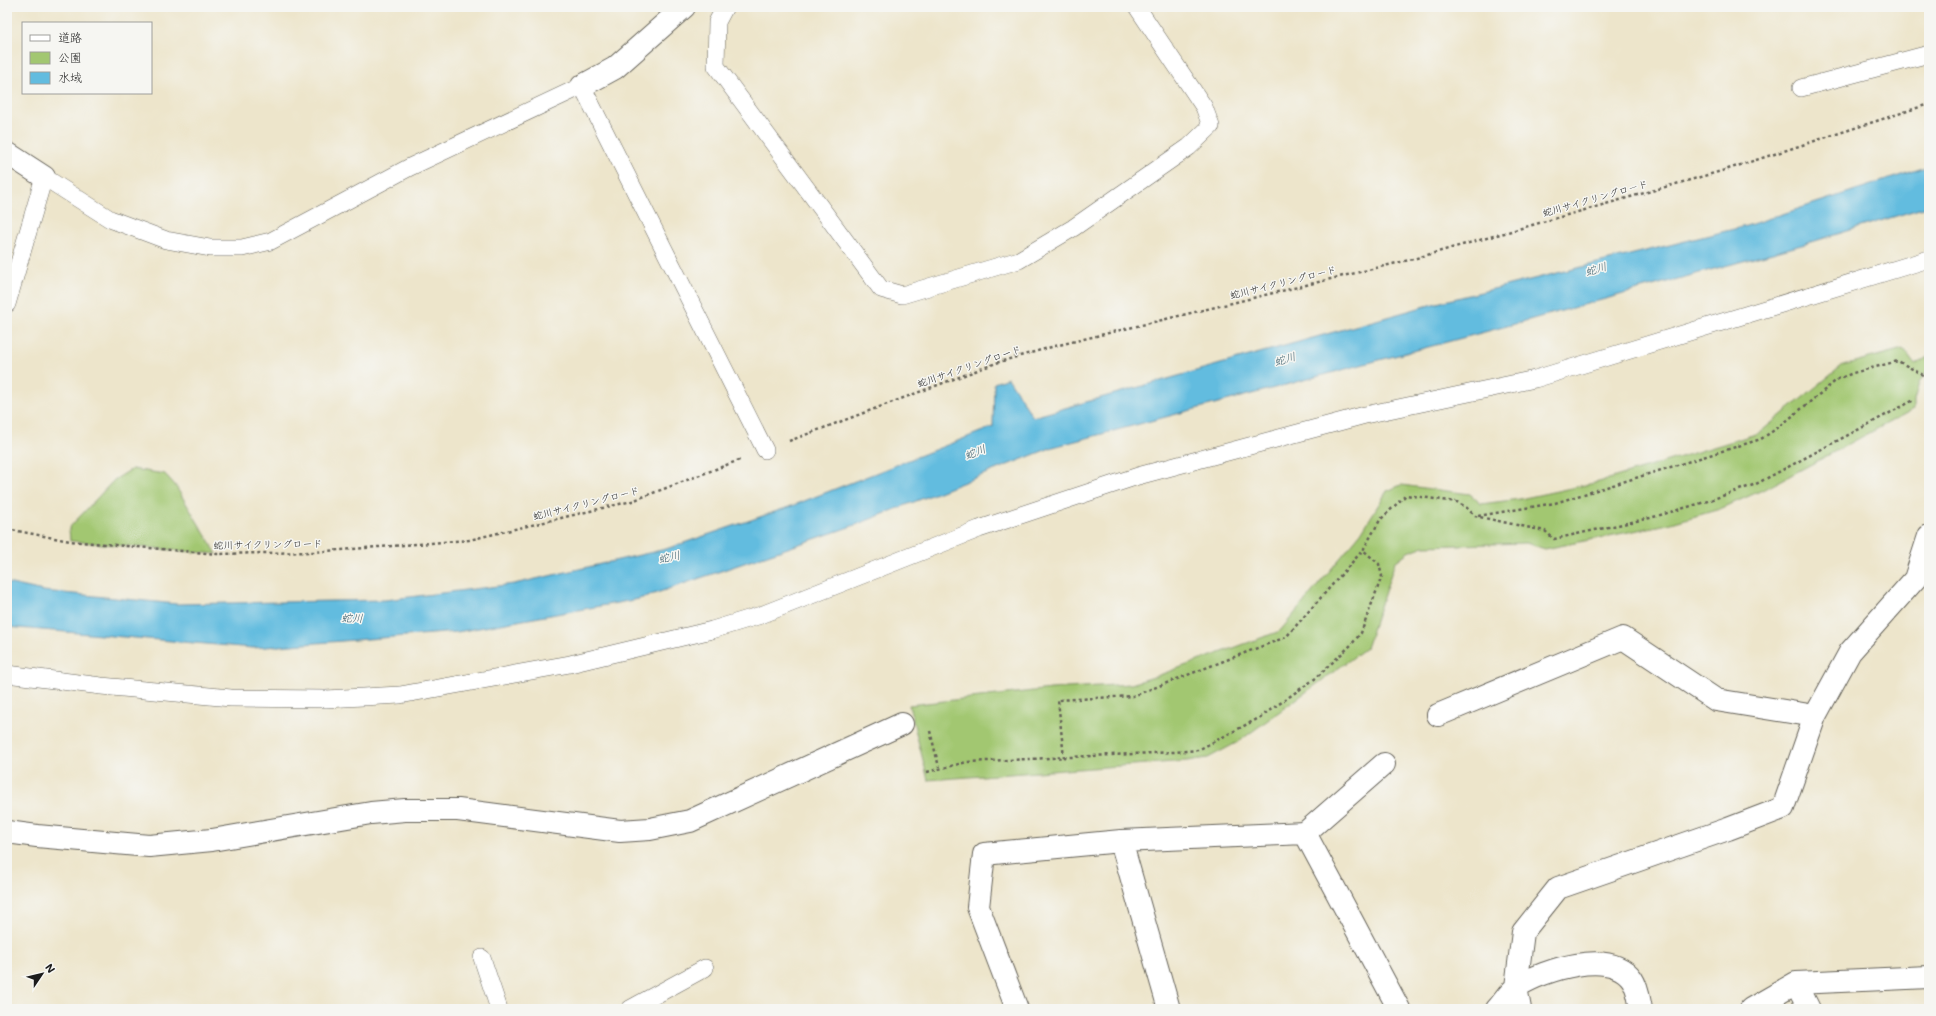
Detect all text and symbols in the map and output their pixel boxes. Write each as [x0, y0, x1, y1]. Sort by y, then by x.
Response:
legend [22, 22, 152, 94]
text: 道路 [58, 29, 82, 45]
text: 公園 [58, 49, 82, 65]
text: 水域 [58, 69, 82, 85]
street label: 蛇川サイクリングロード [1541, 176, 1649, 220]
water label: 蛇川 [1583, 258, 1609, 279]
street label: 蛇川サイクリングロード [1228, 262, 1338, 302]
street label: 蛇川サイクリングロード [915, 342, 1023, 390]
water label: 蛇川 [1272, 348, 1298, 369]
water label: 蛇川 [962, 441, 988, 462]
street label: 蛇川サイクリングロード [531, 483, 641, 523]
street label: 蛇川サイクリングロード [213, 536, 323, 552]
water label: 蛇川 [656, 547, 681, 566]
water label: 蛇川 [341, 610, 363, 625]
north arrow [22, 954, 62, 994]
text: N [42, 960, 59, 976]

